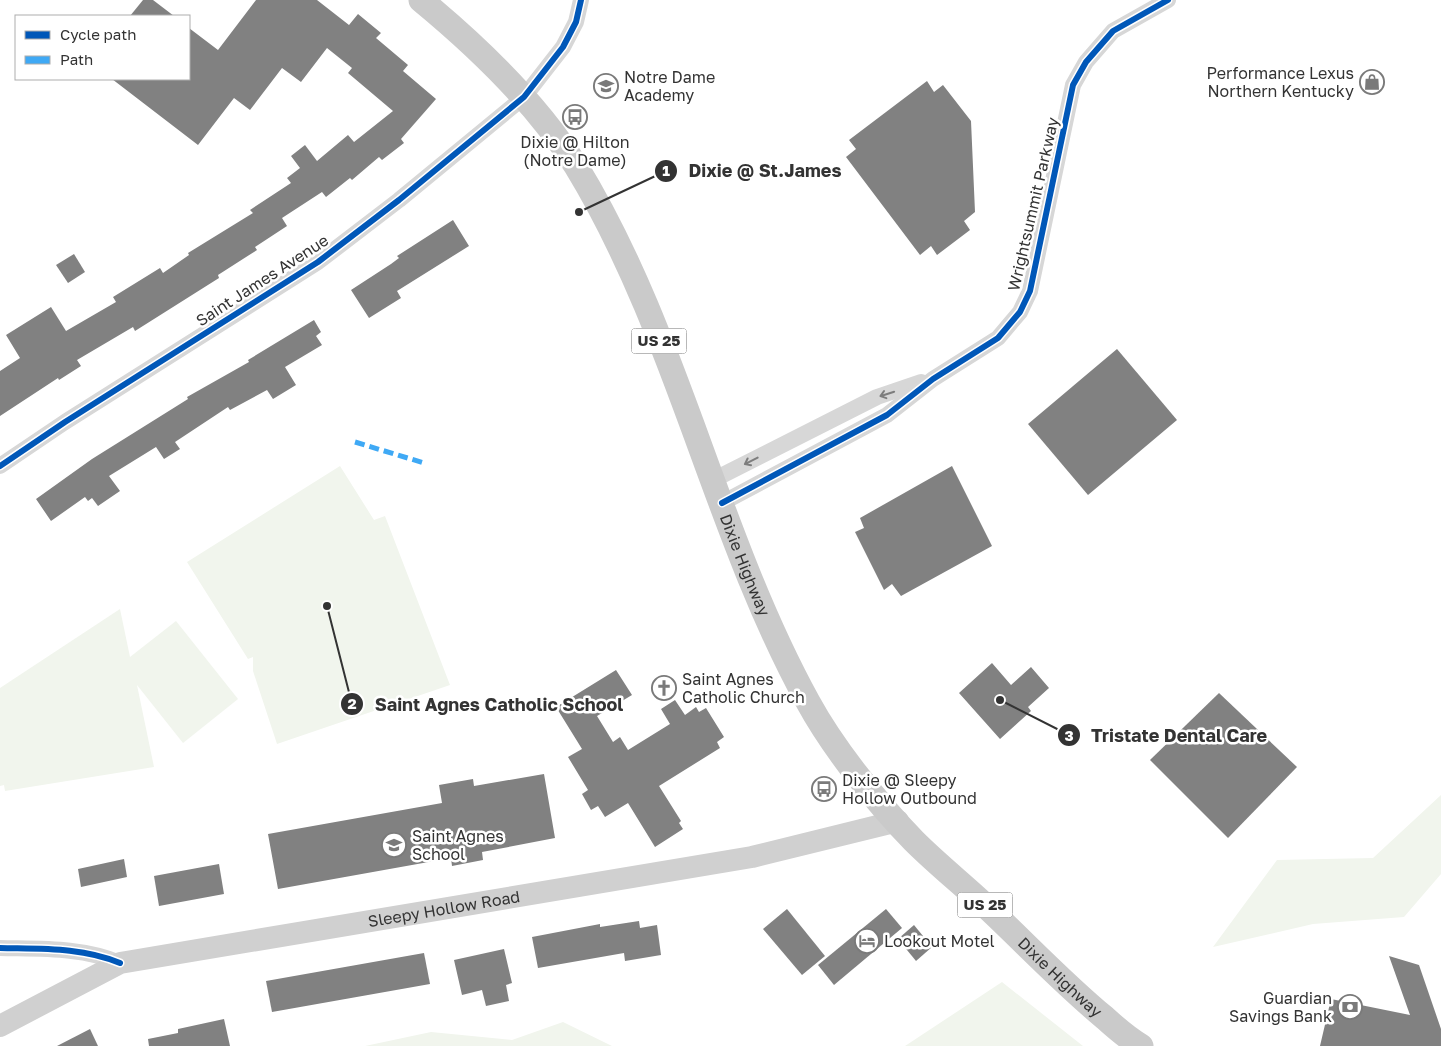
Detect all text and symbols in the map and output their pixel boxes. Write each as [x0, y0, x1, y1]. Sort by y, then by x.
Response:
legend [15, 15, 190, 80]
text: Cycle path [60, 25, 136, 43]
text: Path [60, 50, 93, 68]
place label: Performance Lexus Northern Kentucky [1206, 63, 1354, 101]
place label: Notre Dame Academy [624, 67, 715, 105]
shop icon: Performance Lexus Northern Kentucky [1359, 69, 1385, 95]
school or university icon: Notre Dame Academy [593, 73, 619, 99]
bus stop icon: Dixie @ Hilton (Notre Dame) [562, 104, 588, 130]
street label: Wrightsummit Parkway [1003, 115, 1063, 293]
place label: Dixie @ Hilton (Notre Dame) [520, 132, 630, 170]
callout: Dixie @ St.James [653, 154, 851, 187]
text: Dixie @ St.James [688, 159, 842, 181]
text: 1 [662, 161, 670, 179]
street label: Saint James Avenue [192, 230, 332, 330]
road number: US 25 [632, 328, 686, 354]
one-way arrow [879, 390, 895, 399]
one-way arrow [744, 456, 759, 466]
street label: Dixie Highway [716, 511, 775, 619]
place label: Saint Agnes Catholic Church [682, 669, 805, 707]
church icon: Saint Agnes Catholic Church [651, 675, 677, 701]
callout: Saint Agnes Catholic School [339, 688, 633, 721]
text: Saint Agnes Catholic School [375, 693, 623, 715]
text: 2 [347, 694, 357, 712]
callout: Tristate Dental Care [1056, 719, 1277, 752]
text: Tristate Dental Care [1091, 724, 1267, 746]
text: 3 [1064, 726, 1074, 744]
place label: Dixie @ Sleepy Hollow Outbound [842, 770, 977, 808]
bus stop icon: Dixie @ Sleepy Hollow Outbound [811, 776, 837, 802]
place label: Saint Agnes School [412, 826, 504, 864]
school or university icon: Saint Agnes School [381, 832, 407, 858]
street label: Sleepy Hollow Road [366, 886, 521, 931]
road number: US 25 [958, 892, 1012, 918]
hotel icon: Lookout Motel [854, 928, 880, 954]
place label: Lookout Motel [884, 931, 995, 951]
street label: Dixie Highway [1014, 933, 1106, 1021]
place label: Guardian Savings Bank [1229, 988, 1332, 1026]
bank icon: Guardian Savings Bank [1337, 994, 1363, 1020]

